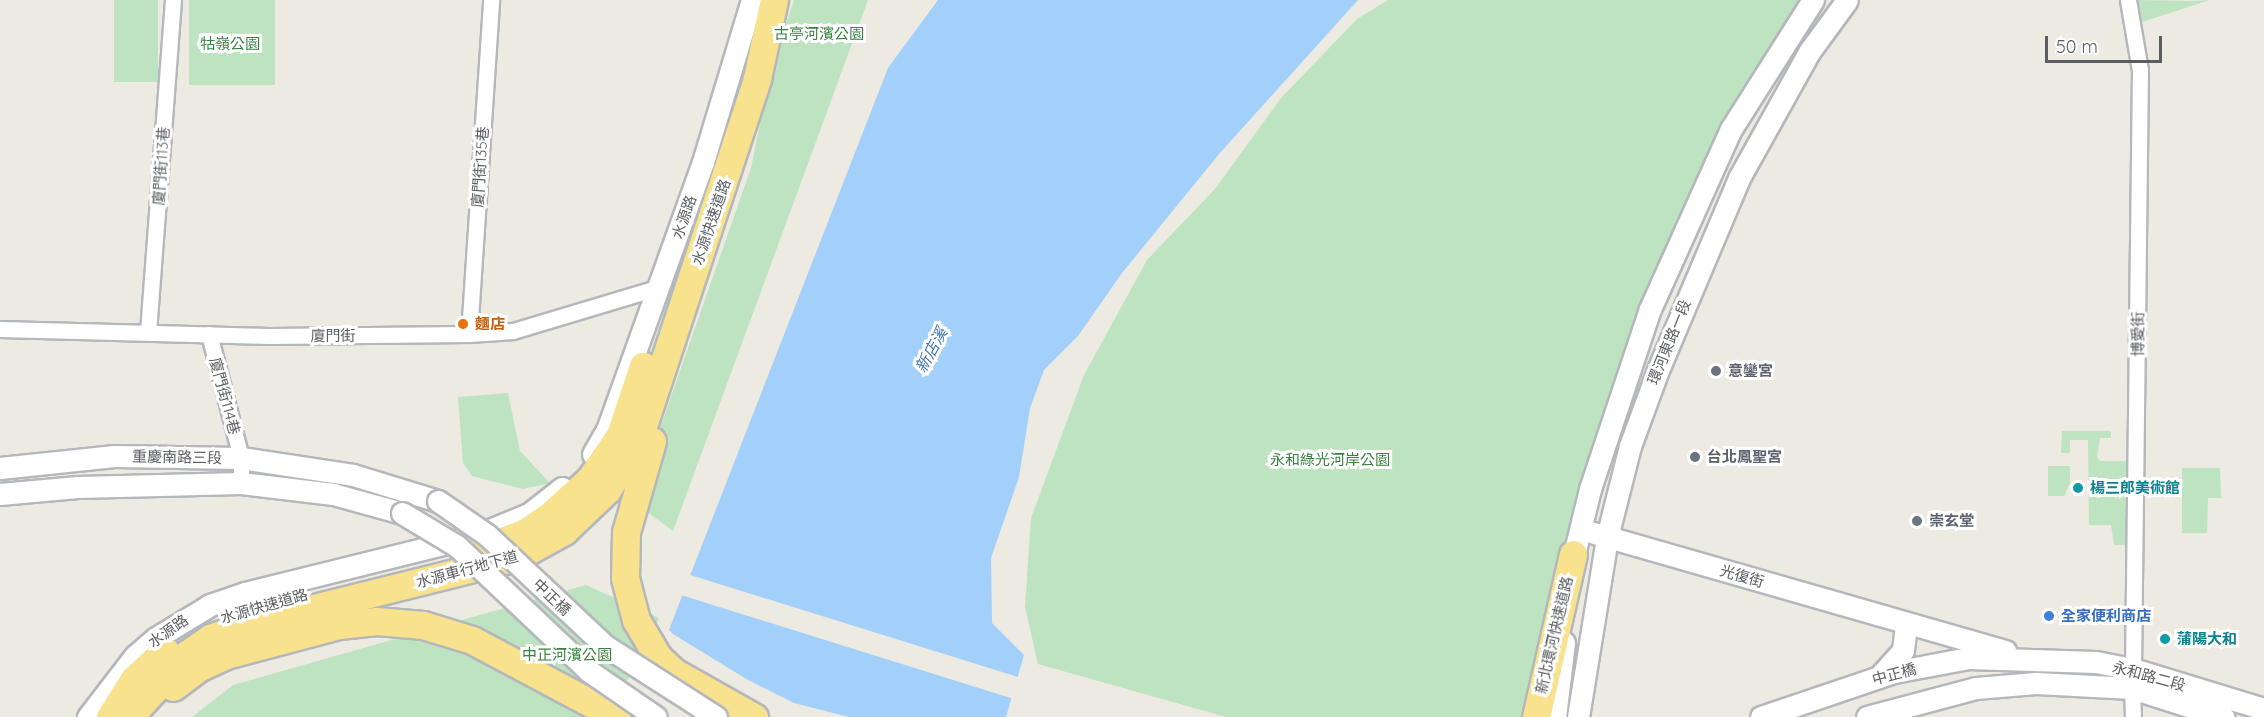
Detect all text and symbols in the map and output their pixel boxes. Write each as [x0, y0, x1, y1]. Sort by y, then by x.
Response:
scale bar [2048, 24, 2165, 62]
park label: 古亭河濱公園 [774, 25, 864, 43]
park label: 牯嶺公園 [200, 35, 260, 53]
text: 50 m [2056, 35, 2098, 58]
street label: 廈門街113巷 [149, 126, 173, 206]
street label: 廈門街135巷 [468, 126, 492, 208]
street label: 水源快速道路 [688, 177, 734, 267]
street label: 水源路 [668, 193, 700, 241]
street label: 環河東路一段 [1644, 297, 1694, 387]
street label: 博愛街 [2129, 312, 2147, 356]
place label: 麵店 [475, 315, 505, 333]
marker: 麵店 [456, 317, 470, 331]
water label: 新店溪 [911, 324, 951, 376]
street label: 廈門街 [311, 327, 355, 345]
street label: 廈門街114巷 [206, 356, 244, 436]
place label: 意鑾宮 [1728, 362, 1773, 380]
marker: 意鑾宮 [1709, 364, 1723, 378]
street label: 重慶南路三段 [132, 447, 222, 467]
place label: 台北鳳聖宮 [1707, 448, 1782, 466]
marker: 台北鳳聖宮 [1688, 450, 1702, 464]
park label: 永和綠光河岸公園 [1270, 451, 1390, 469]
place label: 楊三郎美術館 [2090, 479, 2180, 497]
marker: 楊三郎美術館 [2071, 481, 2085, 495]
place label: 崇玄堂 [1929, 512, 1974, 530]
marker: 崇玄堂 [1910, 514, 1924, 528]
street label: 水源車行地下道 [414, 547, 520, 591]
street label: 光復街 [1718, 561, 1766, 591]
street label: 中正橋 [530, 575, 574, 619]
street label: 新北環河快速道路 [1532, 575, 1576, 695]
street label: 水源快速道路 [218, 585, 310, 627]
place label: 全家便利商店 [2061, 607, 2151, 625]
marker: 全家便利商店 [2042, 609, 2056, 623]
street label: 水源路 [144, 611, 192, 651]
place label: 蒲陽大和 [2177, 630, 2237, 648]
marker: 蒲陽大和 [2158, 632, 2172, 646]
park label: 中正河濱公園 [522, 646, 612, 664]
street label: 永和路二段 [2110, 658, 2188, 694]
street label: 中正橋 [1870, 659, 1918, 689]

